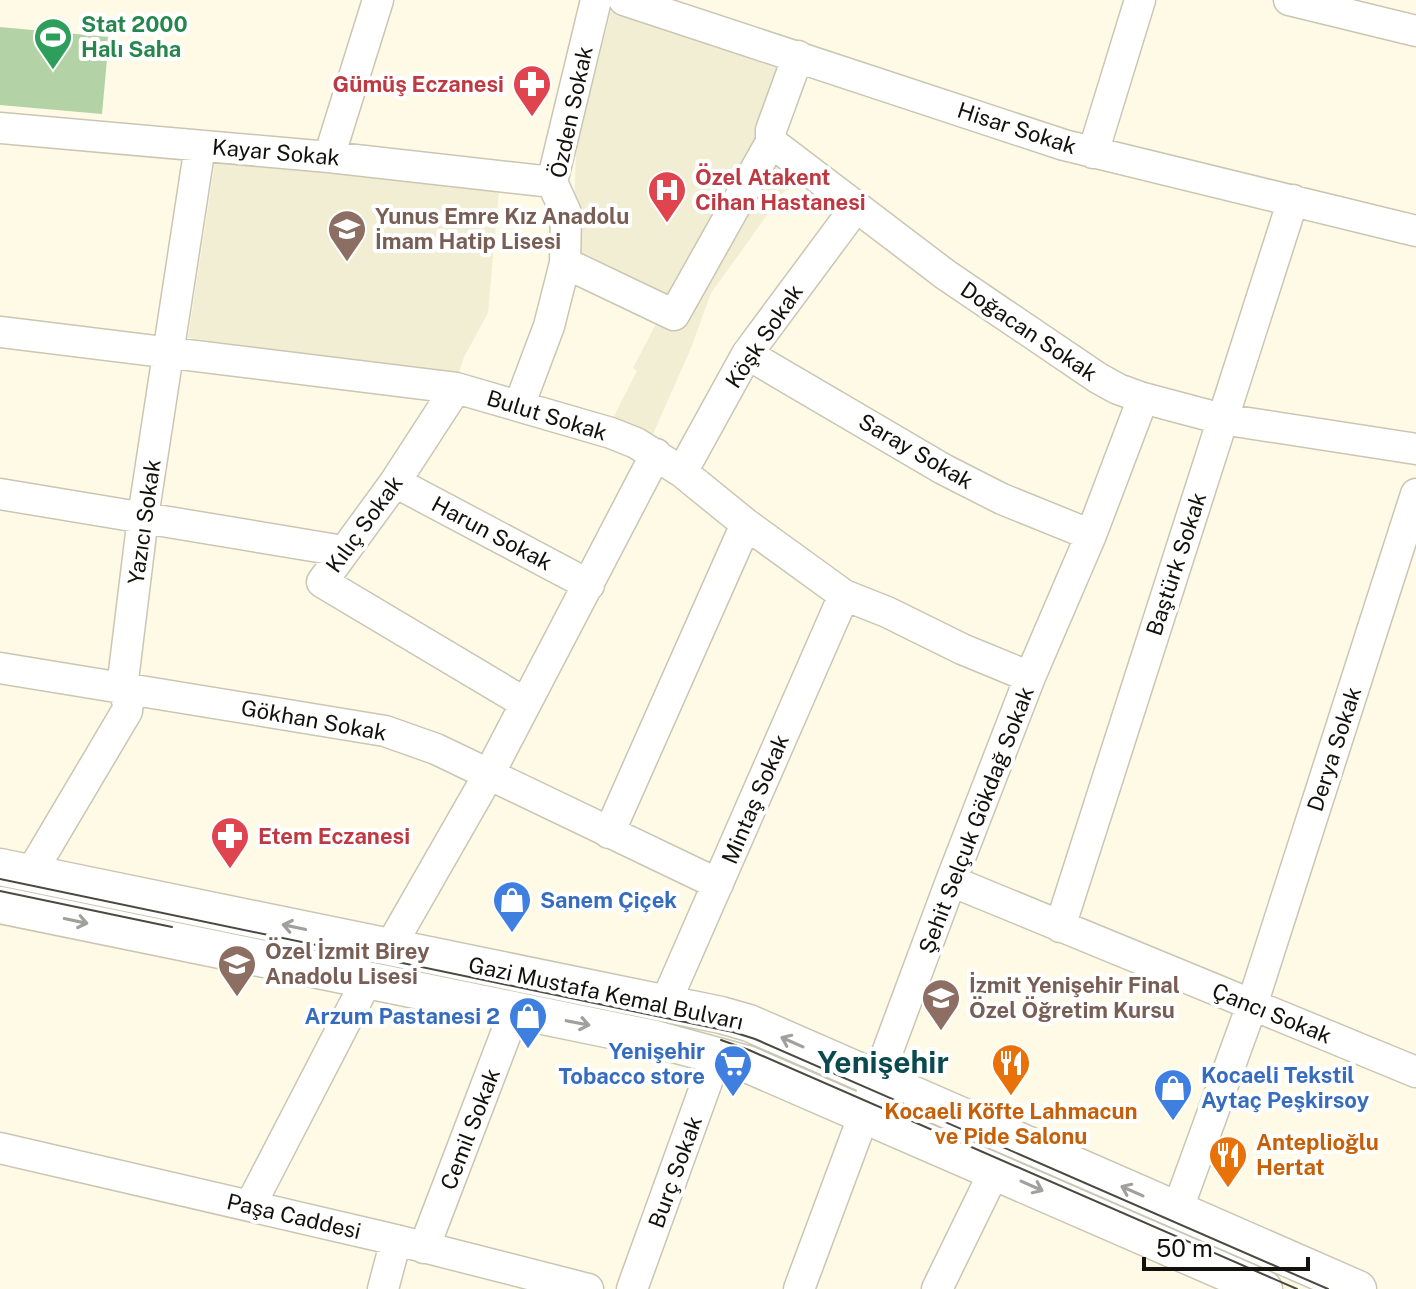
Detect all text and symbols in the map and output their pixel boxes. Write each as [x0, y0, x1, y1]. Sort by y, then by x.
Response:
place label: Stat 2000 Halı Saha [81, 11, 188, 62]
sports icon: Stat 2000 Halı Saha [32, 16, 74, 71]
street label: Özden Sokak [543, 44, 598, 180]
pharmacy icon: Gümüş Eczanesi [511, 63, 553, 118]
place label: Gümüş Eczanesi [333, 71, 504, 97]
street label: Hisar Sokak [954, 97, 1080, 159]
street label: Kayar Sokak [211, 133, 341, 171]
place label: Özel Atakent Cihan Hastanesi [695, 163, 866, 215]
hospital icon: Özel Atakent Cihan Hastanesi [646, 169, 688, 224]
place label: Yunus Emre Kız Anadolu İmam Hatip Lisesi [375, 203, 629, 254]
school or university icon: Yunus Emre Kız Anadolu İmam Hatip Lisesi [326, 208, 368, 263]
street label: Doğacan Sokak [956, 276, 1102, 386]
street label: Köşk Sokak [720, 279, 808, 393]
street label: Bulut Sokak [484, 384, 610, 446]
street label: Saray Sokak [854, 408, 978, 494]
street label: Yazıcı Sokak [122, 458, 166, 586]
street label: Kılıç Sokak [320, 471, 408, 577]
street label: Baştürk Sokak [1141, 489, 1211, 639]
street label: Harun Sokak [428, 490, 556, 576]
street label: Şehit Selçuk Gökdağ Sokak [913, 683, 1039, 957]
street label: Derya Sokak [1302, 683, 1366, 815]
street label: Gökhan Sokak [239, 694, 389, 746]
street label: Mintaş Sokak [716, 730, 794, 868]
pharmacy icon: Etem Eczanesi [209, 815, 251, 870]
place label: Etem Eczanesi [258, 823, 410, 849]
shop icon: Sanem Çiçek [491, 879, 533, 934]
place label: Sanem Çiçek [540, 887, 677, 913]
one-way arrow [63, 914, 89, 929]
one-way arrow [281, 919, 307, 934]
place label: Özel İzmit Birey Anadolu Lisesi [265, 937, 430, 989]
school or university icon: Özel İzmit Birey Anadolu Lisesi [216, 943, 258, 998]
street label: Gazi Mustafa Kemal Bulvarı [466, 951, 746, 1035]
place label: İzmit Yenişehir Final Özel Öğretim Kursu [969, 972, 1180, 1023]
school or university icon: İzmit Yenişehir Final Özel Öğretim Kursu [920, 977, 962, 1032]
street label: Çancı Sokak [1209, 977, 1335, 1049]
shop icon: Arzum Pastanesi 2 [507, 995, 549, 1050]
place label: Arzum Pastanesi 2 [305, 1003, 500, 1029]
one-way arrow [565, 1016, 590, 1031]
one-way arrow [780, 1033, 804, 1048]
place label: Yenişehir Tobacco store [558, 1038, 705, 1089]
restaurant icon: Kocaeli Köfte Lahmacun ve Pide Salonu [990, 1042, 1032, 1097]
supermarket icon: Yenişehir Tobacco store [712, 1043, 754, 1098]
district label: Yenişehir [817, 1044, 949, 1080]
place label: Kocaeli Tekstil Aytaç Peşkirsoy [1201, 1062, 1370, 1113]
street label: Cemil Sokak [435, 1065, 505, 1193]
shop icon: Kocaeli Tekstil Aytaç Peşkirsoy [1152, 1067, 1194, 1122]
place label: Kocaeli Köfte Lahmacun ve Pide Salonu [884, 1098, 1138, 1149]
street label: Burç Sokak [643, 1113, 707, 1231]
place label: Anteplioğlu Hertat [1256, 1129, 1379, 1180]
restaurant icon: Anteplioğlu Hertat [1207, 1134, 1249, 1189]
one-way arrow [1019, 1180, 1044, 1195]
one-way arrow [1121, 1182, 1145, 1197]
street label: Paşa Caddesi [224, 1188, 364, 1244]
scale bar [1144, 1221, 1308, 1271]
text: 50 m [1156, 1234, 1213, 1262]

